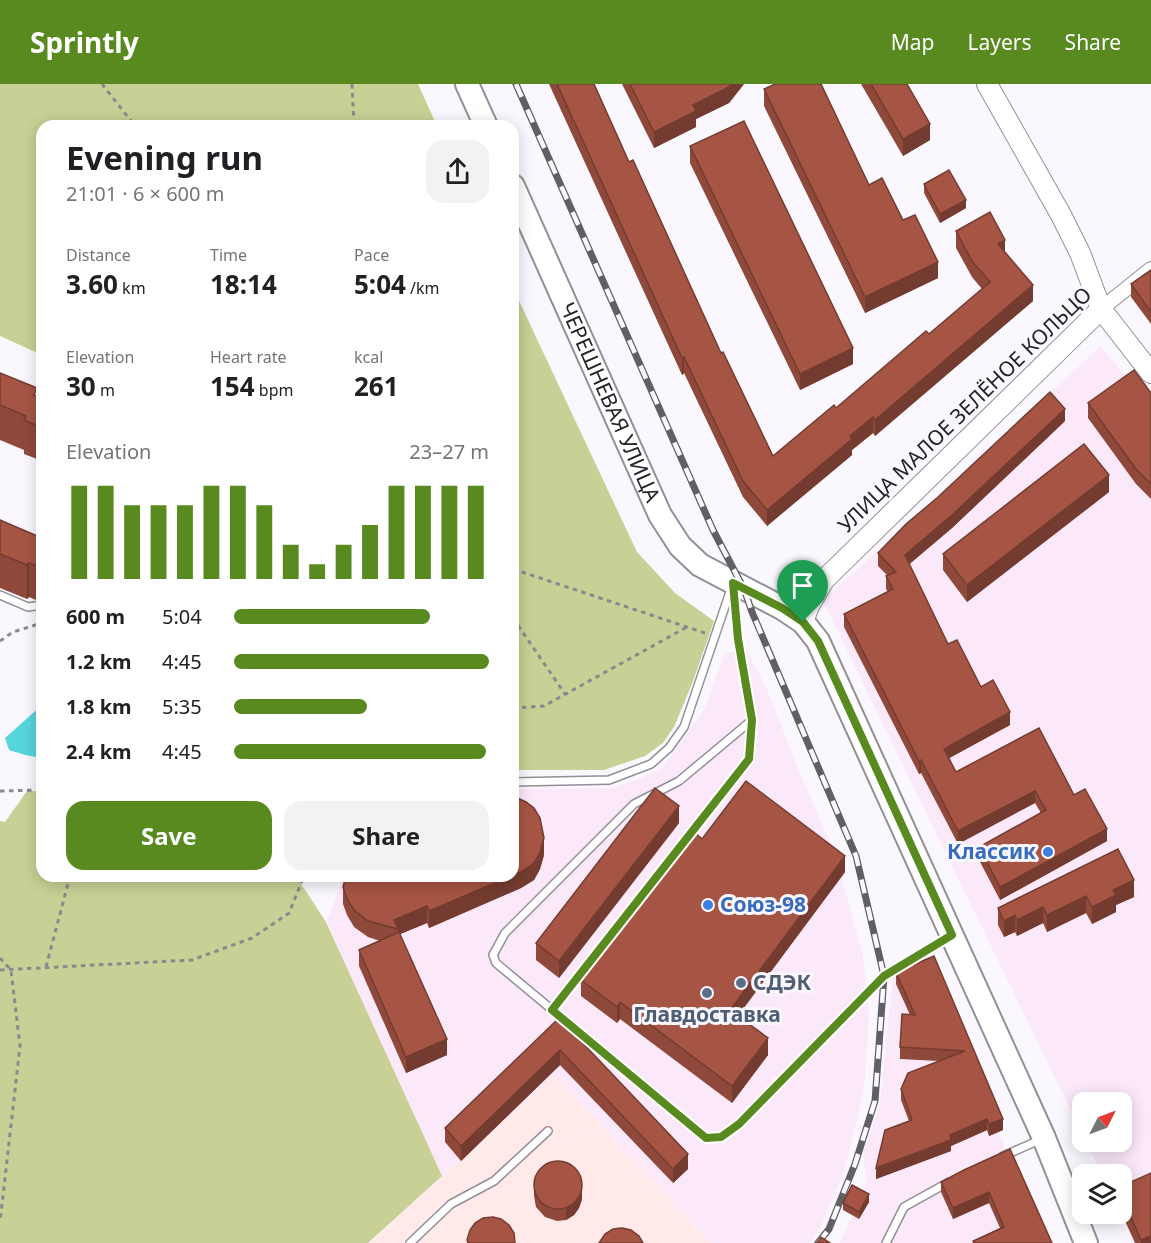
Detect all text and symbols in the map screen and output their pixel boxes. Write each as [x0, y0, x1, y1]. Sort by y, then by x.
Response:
text: Sprintly [30, 23, 139, 61]
text: Map [891, 28, 935, 56]
text: Layers [968, 28, 1032, 56]
text: Share [1065, 28, 1121, 56]
text: Evening run [66, 135, 263, 180]
button: share [426, 140, 489, 203]
text: 21:01 · 6 × 600 m [66, 180, 224, 207]
text: Distance [66, 244, 131, 266]
text: Time [210, 244, 247, 266]
text: Pace [354, 244, 389, 266]
text: 3.60 [66, 266, 118, 302]
text: 18:14 [210, 266, 277, 302]
text: 5:04 [354, 266, 406, 302]
text: km [118, 277, 146, 299]
text: /km [406, 277, 440, 299]
street label: УЛИЦА МАЛОЕ ЗЕЛЁНОЕ КОЛЬЦО [831, 280, 1097, 538]
street label: ЧЕРЕШНЕВАЯ УЛИЦА [554, 298, 668, 507]
text: Elevation [66, 346, 134, 368]
text: Heart rate [210, 346, 286, 368]
text: kcal [354, 346, 383, 368]
text: 30 [66, 368, 96, 404]
text: 154 [210, 368, 255, 404]
text: 261 [354, 368, 399, 404]
text: m [96, 379, 115, 401]
text: bpm [255, 379, 293, 401]
text: Elevation [66, 438, 151, 465]
text: 23–27 m [409, 438, 489, 465]
pin [777, 560, 828, 622]
icon: arrive [786, 569, 819, 602]
text: 600 m [66, 603, 125, 630]
text: 5:04 [162, 603, 202, 630]
text: 1.2 km [66, 648, 132, 675]
text: 4:45 [162, 648, 202, 675]
text: 1.8 km [66, 693, 132, 720]
text: 5:35 [162, 693, 202, 720]
text: 2.4 km [66, 738, 132, 765]
text: 4:45 [162, 738, 202, 765]
button: Save [66, 801, 272, 870]
button: Share [284, 801, 489, 870]
place label: Классик [947, 837, 1036, 865]
marker: Классик [1041, 845, 1055, 859]
place label: Союз-98 [720, 890, 806, 918]
marker: Союз-98 [701, 898, 715, 912]
place label: СДЭК [753, 968, 812, 996]
marker: СДЭК [734, 976, 748, 990]
marker: Главдоставка [700, 986, 714, 1000]
place label: Главдоставка [633, 1000, 781, 1028]
north arrow [1072, 1092, 1132, 1152]
map controls [1072, 1092, 1132, 1224]
button: layers [1072, 1164, 1132, 1224]

